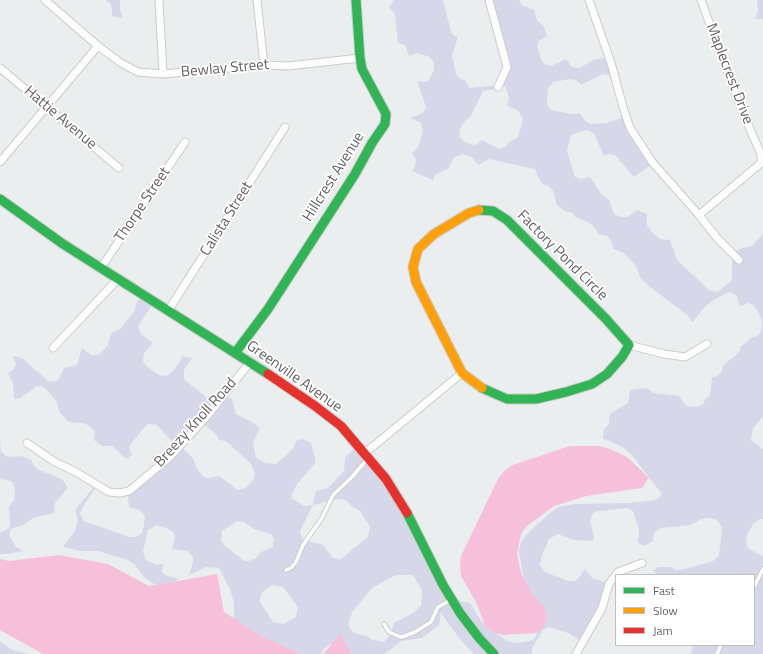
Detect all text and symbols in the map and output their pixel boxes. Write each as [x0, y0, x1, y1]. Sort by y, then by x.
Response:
street label: Maplecrest Drive [702, 21, 756, 127]
street label: Bewlay Street [180, 56, 270, 82]
street label: Hattie Avenue [20, 82, 100, 154]
street label: Hillcrest Avenue [299, 129, 369, 225]
street label: Thorpe Street [111, 164, 175, 246]
street label: Calista Street [197, 179, 257, 259]
street label: Factory Pond Circle [513, 207, 611, 305]
street label: Greenville Avenue [243, 337, 345, 417]
street label: Breezy Knoll Road [151, 375, 241, 471]
legend [615, 574, 755, 646]
text: Fast [653, 581, 675, 600]
text: Slow [653, 601, 678, 620]
text: Jam [653, 621, 673, 640]

